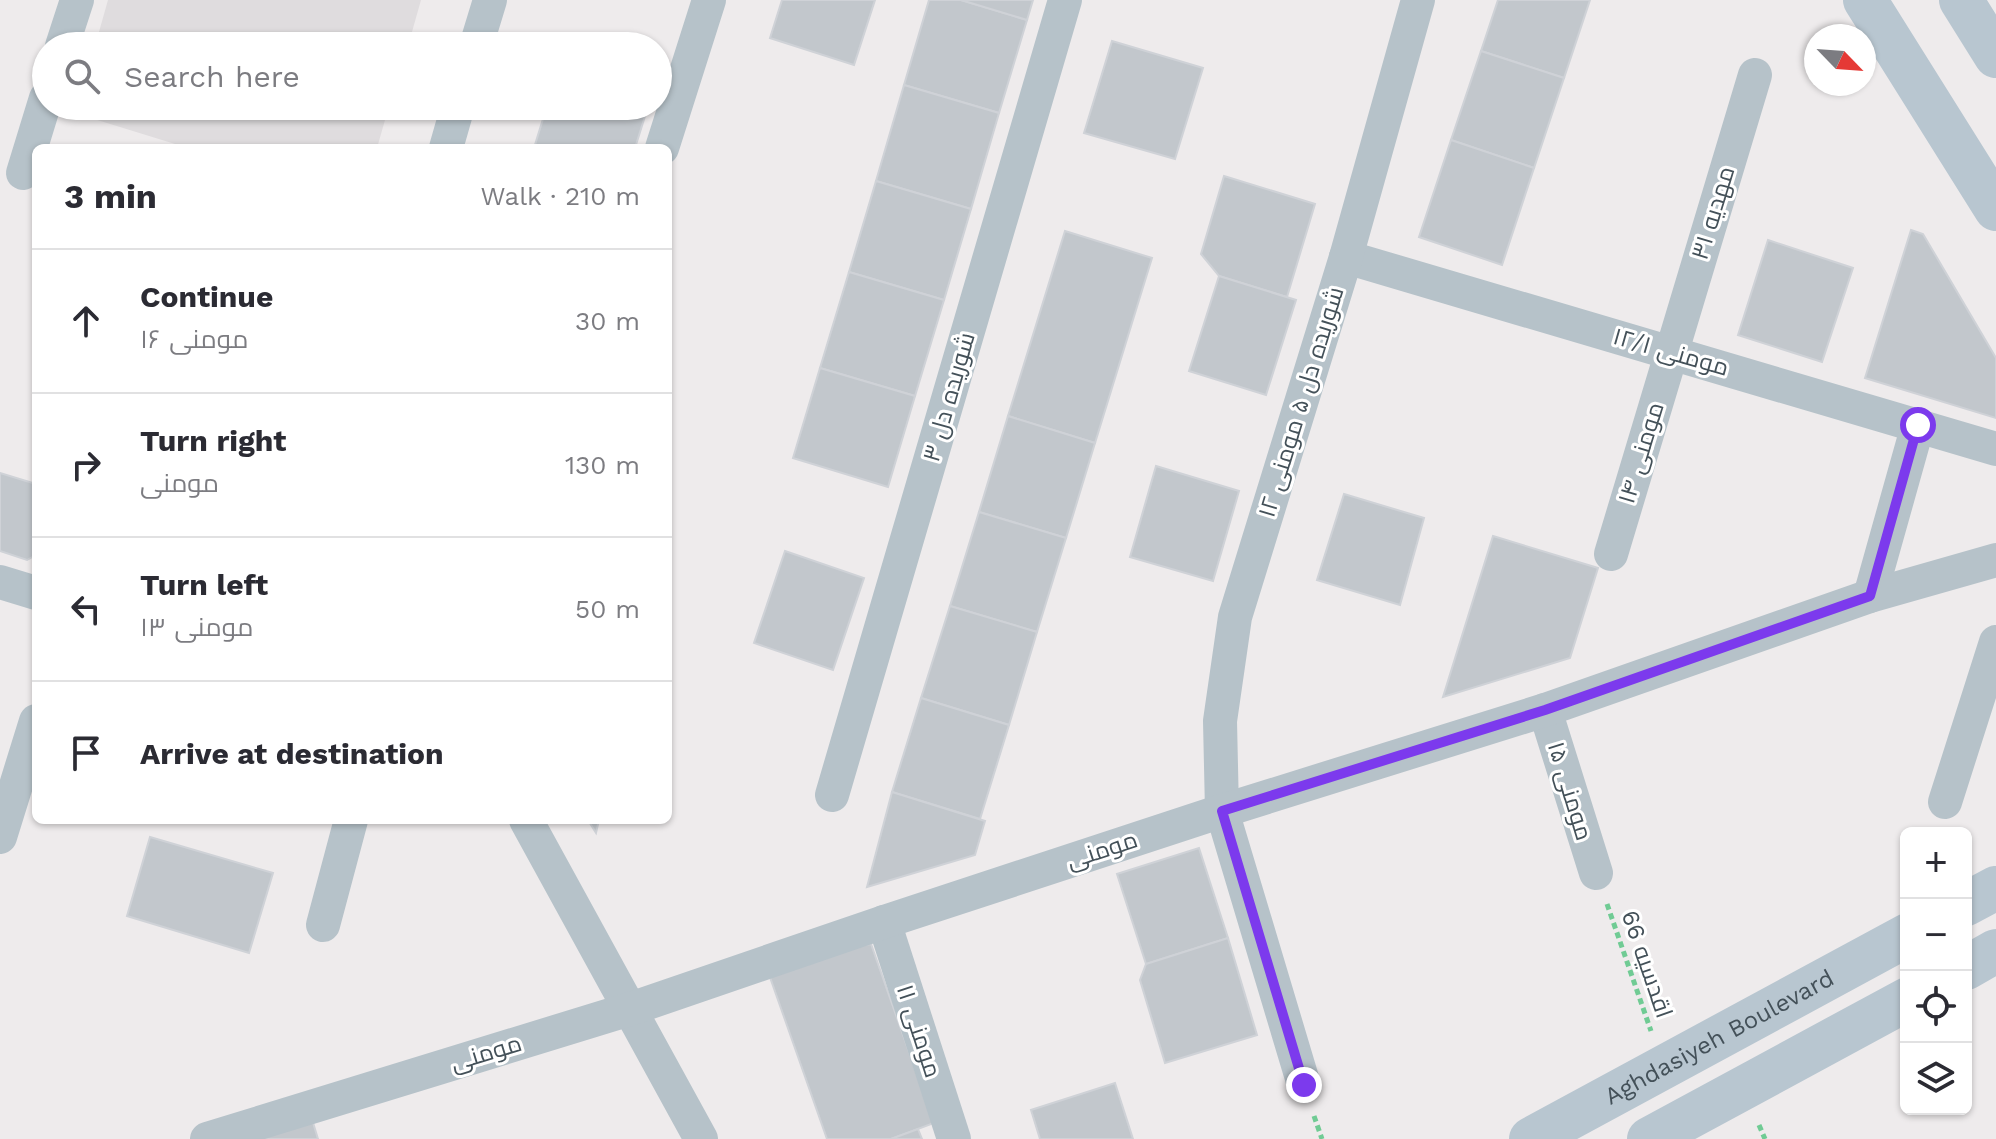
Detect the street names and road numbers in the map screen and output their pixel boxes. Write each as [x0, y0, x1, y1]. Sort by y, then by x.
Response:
street label: مهدیه ۳۱ [1686, 163, 1740, 263]
street label: شوریده دل ۵ مومنی ۱۲ [1253, 283, 1349, 521]
street label: مومنی ۱۲/۱ [1610, 322, 1732, 382]
street label: شوریده دل ۳ [917, 329, 981, 465]
street label: مومنی ۱۴ [1612, 399, 1670, 507]
street label: مومنی ۱۵ [1542, 738, 1598, 844]
street label: مومنی [1063, 825, 1141, 875]
street label: اقدسیه 66 [1616, 906, 1678, 1022]
street label: Aghdasiyeh Boulevard [1600, 964, 1839, 1110]
street label: مومنی ۱۱ [891, 981, 947, 1081]
street label: مومنی [447, 1029, 525, 1077]

